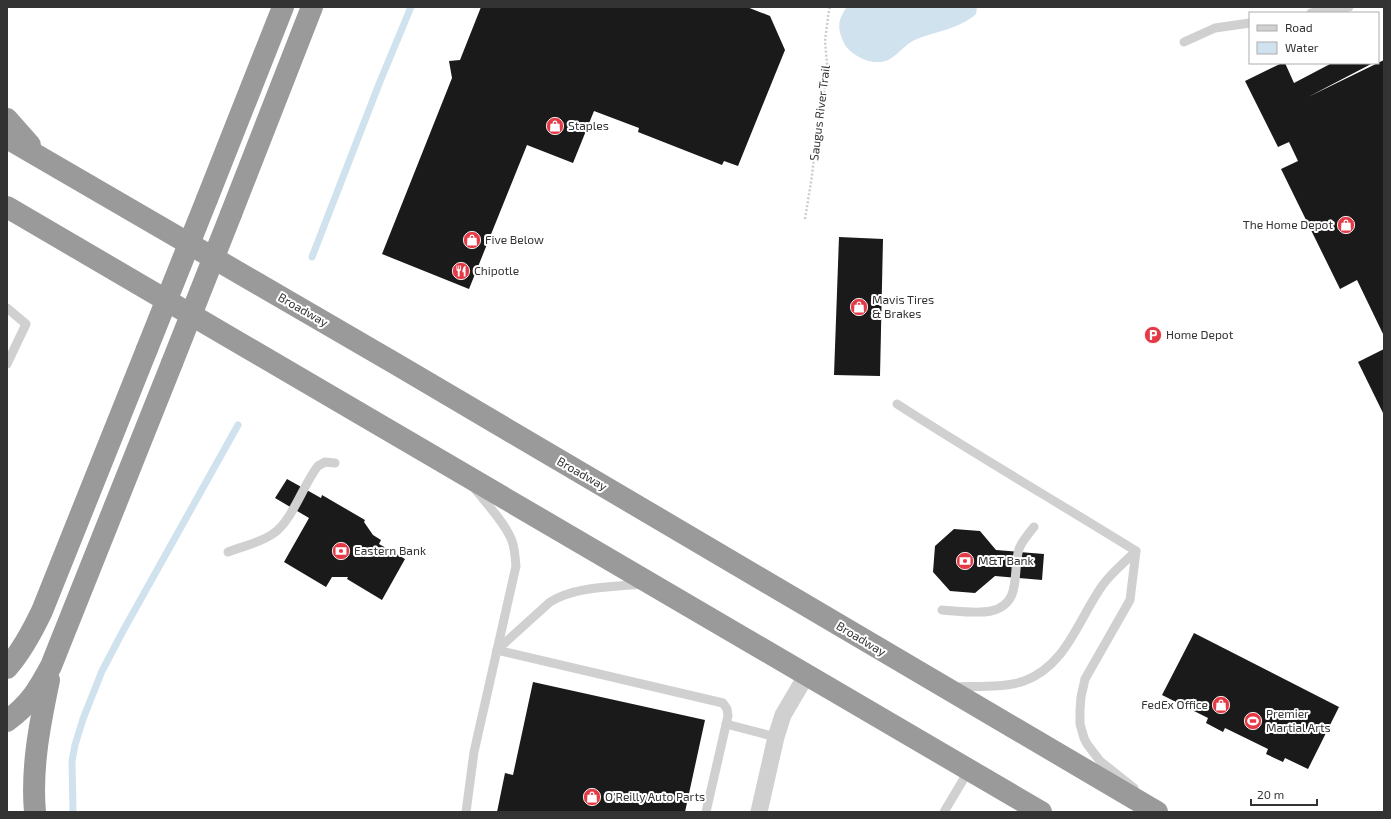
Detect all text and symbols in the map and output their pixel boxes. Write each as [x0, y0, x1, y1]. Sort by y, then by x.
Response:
legend [1249, 12, 1379, 64]
text: Road [1285, 20, 1313, 34]
text: Water [1285, 40, 1319, 54]
street label: Saugus River Trail [806, 64, 832, 162]
shop icon: Staples [545, 116, 565, 136]
place label: Staples [568, 118, 609, 132]
shop icon: The Home Depot [1336, 215, 1356, 235]
place label: The Home Depot [1243, 217, 1333, 231]
shop icon: Five Below [462, 230, 482, 250]
place label: Five Below [485, 232, 544, 246]
restaurant icon: Chipotle [451, 261, 471, 281]
place label: Chipotle [474, 263, 519, 277]
street label: Broadway [276, 289, 331, 329]
place label: Mavis Tires & Brakes [872, 292, 934, 320]
shop icon: Mavis Tires & Brakes [849, 297, 869, 317]
parking icon: Home Depot [1143, 325, 1163, 345]
place label: Home Depot [1166, 327, 1234, 341]
street label: Broadway [555, 453, 610, 493]
bank icon: Eastern Bank [331, 541, 351, 561]
place label: Eastern Bank [354, 543, 426, 557]
bank icon: M&T Bank [955, 551, 975, 571]
place label: M&T Bank [978, 553, 1034, 567]
street label: Broadway [834, 618, 889, 659]
shop icon: FedEx Office [1211, 695, 1231, 715]
place label: FedEx Office [1141, 697, 1208, 711]
place label: Premier Martial Arts [1266, 706, 1331, 734]
sports icon: Premier Martial Arts [1243, 711, 1263, 731]
scale bar [1251, 781, 1317, 807]
shop icon: O'Reilly Auto Parts [582, 787, 602, 807]
text: 20 m [1257, 787, 1284, 801]
place label: O'Reilly Auto Parts [605, 789, 705, 803]

